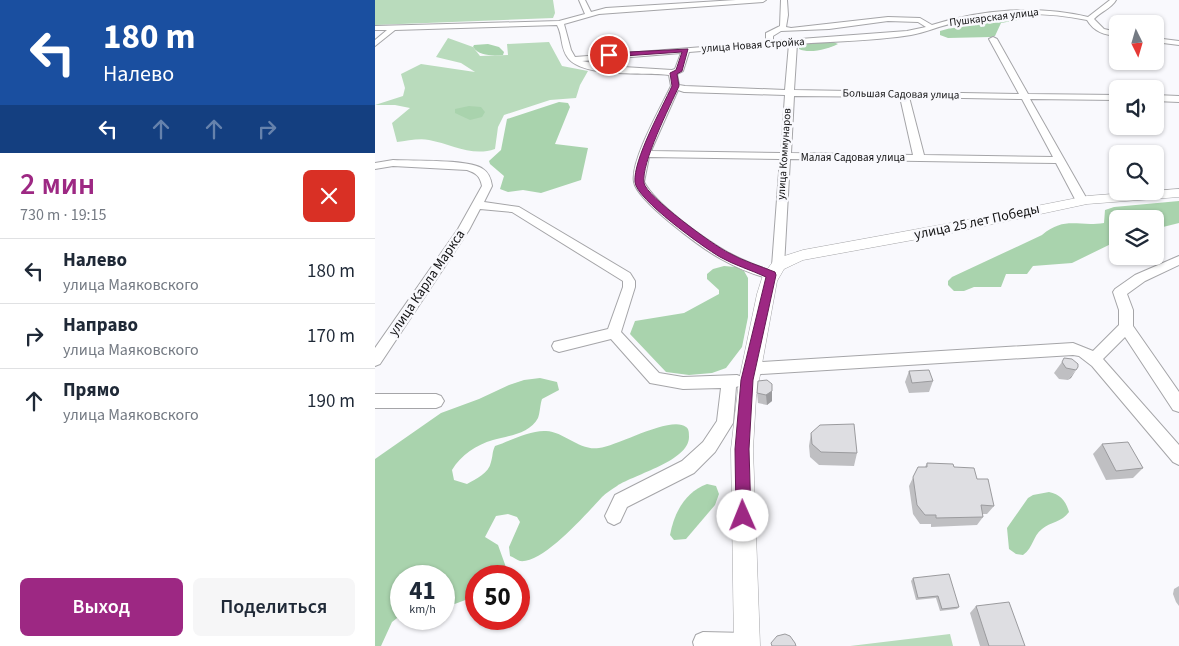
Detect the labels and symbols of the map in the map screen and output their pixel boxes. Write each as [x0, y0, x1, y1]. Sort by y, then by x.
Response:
street label: Пушкарская улица [948, 4, 1040, 30]
north arrow [1109, 15, 1164, 70]
pin [588, 34, 630, 76]
street label: улица Новая Стройка [701, 34, 805, 56]
street label: Большая Садовая улица [843, 85, 959, 103]
street label: улица Коммунаров [773, 107, 795, 200]
street label: Малая Садовая улица [801, 150, 905, 165]
street label: улица 25 лет Победы [912, 199, 1042, 245]
street label: улица Карла Маркса [384, 226, 470, 340]
position arrow [716, 489, 768, 541]
speed limit sign: 50 [465, 565, 530, 630]

